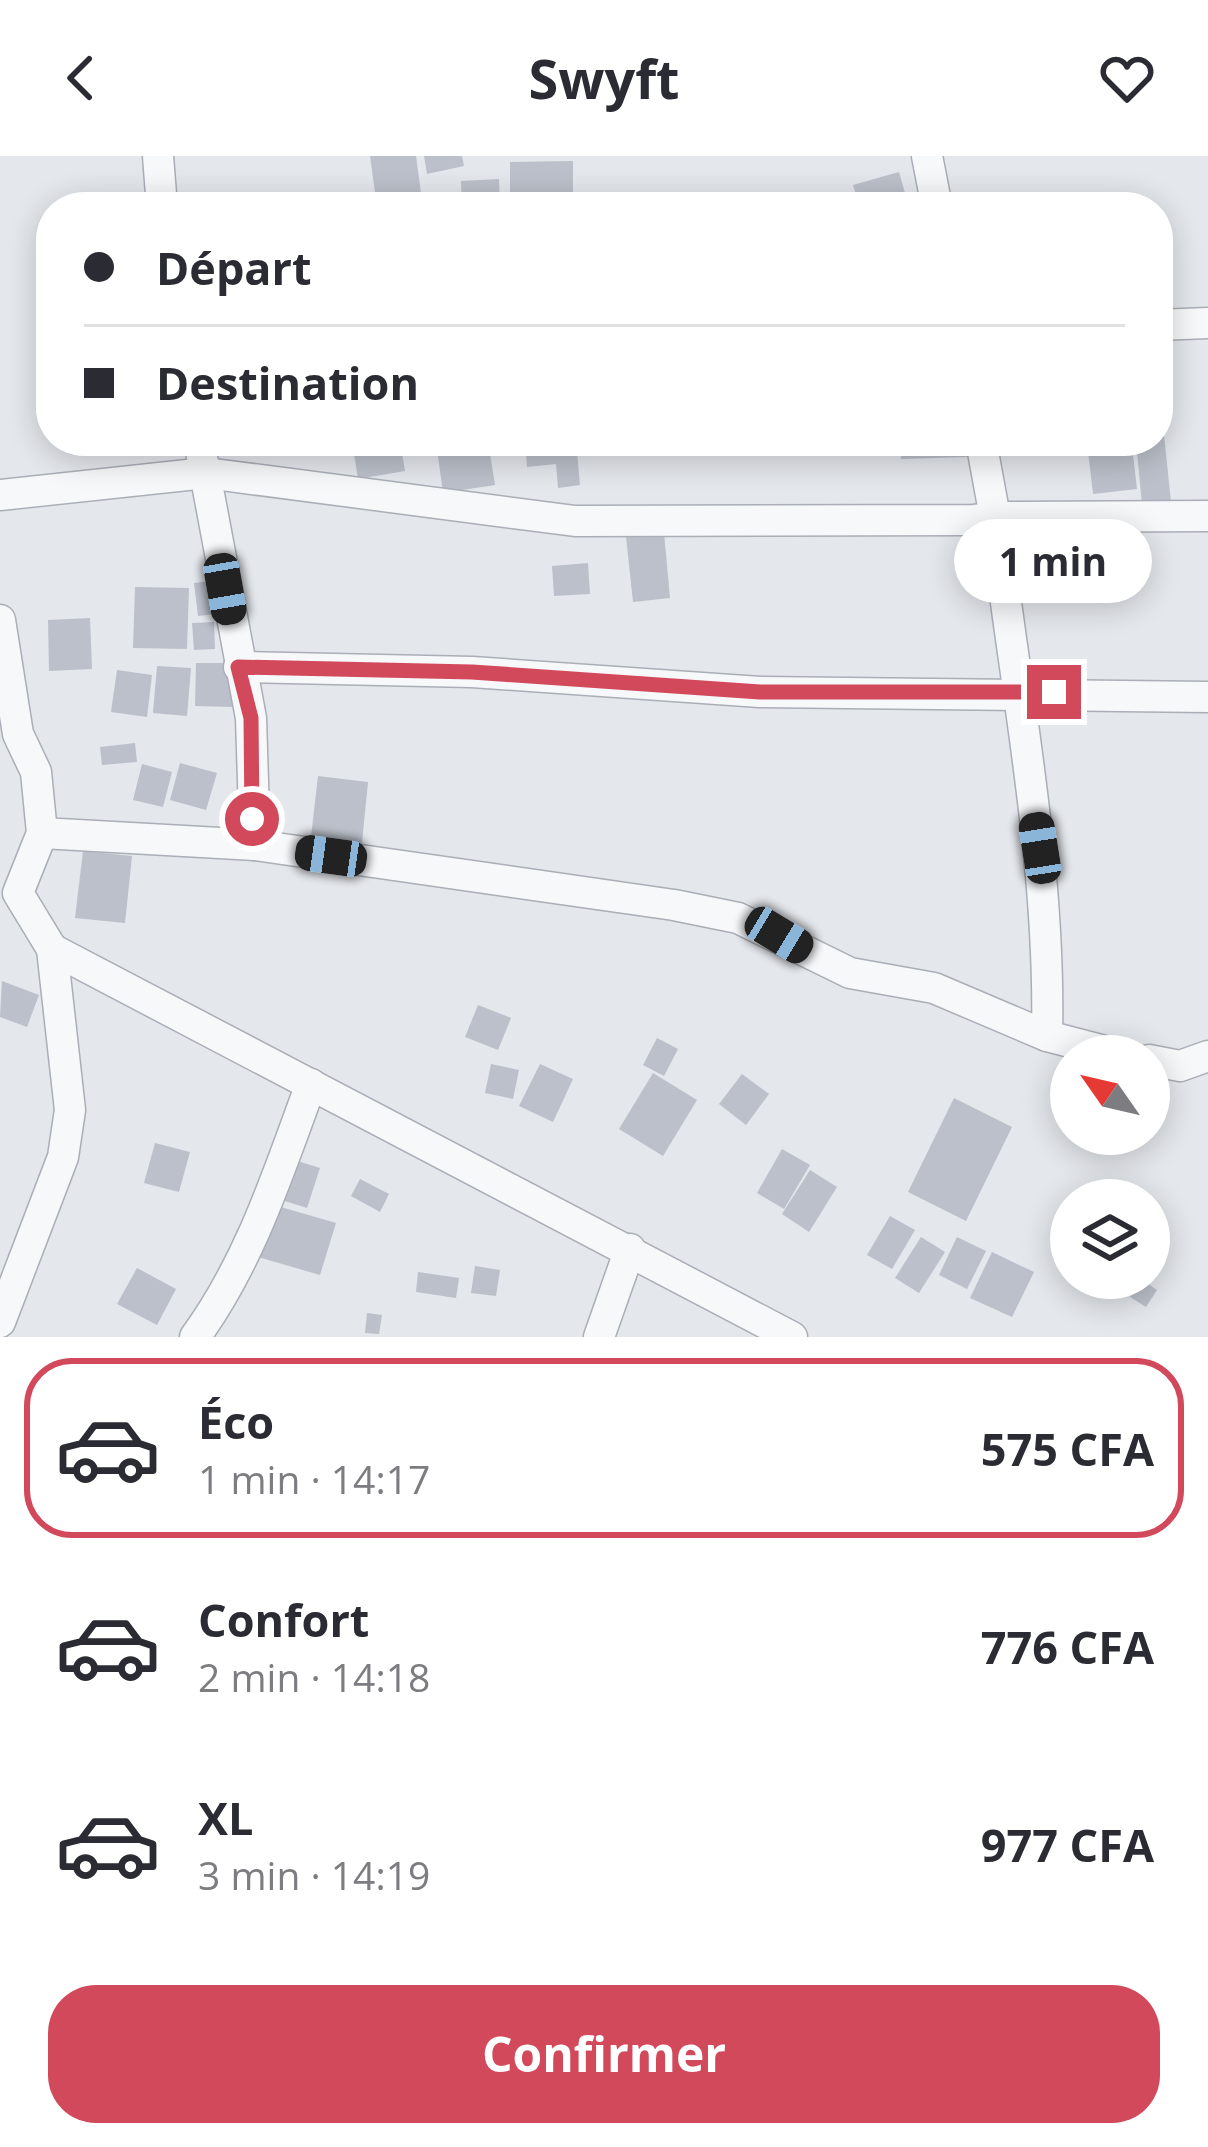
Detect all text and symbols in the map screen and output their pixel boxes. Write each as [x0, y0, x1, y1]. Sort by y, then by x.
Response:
text: Swyft [528, 41, 680, 115]
icon: back [48, 45, 114, 111]
icon: heart [1094, 45, 1160, 111]
text: Départ [156, 237, 312, 298]
text: Destination [156, 352, 419, 413]
callout: 1 min [955, 518, 1153, 602]
text: 1 min [999, 534, 1107, 587]
car [201, 550, 249, 628]
route end [1027, 665, 1081, 719]
route start [225, 792, 279, 846]
car [1017, 810, 1063, 886]
car [293, 833, 369, 879]
car [739, 901, 819, 969]
north arrow [1050, 1035, 1170, 1155]
map controls [1050, 1035, 1170, 1299]
button: layers [1050, 1179, 1170, 1299]
text: Éco [198, 1391, 274, 1452]
icon: car [54, 1394, 162, 1502]
text: 575 CFA [981, 1418, 1154, 1479]
text: 1 min · 14:17 [198, 1452, 430, 1505]
text: Confort [198, 1589, 369, 1650]
icon: car [54, 1592, 162, 1700]
text: 776 CFA [981, 1616, 1154, 1677]
text: 2 min · 14:18 [198, 1650, 430, 1703]
text: XL [198, 1787, 253, 1848]
icon: car [54, 1790, 162, 1898]
text: 977 CFA [981, 1814, 1154, 1875]
text: 3 min · 14:19 [198, 1848, 430, 1901]
button: Confirmer [48, 1985, 1160, 2123]

